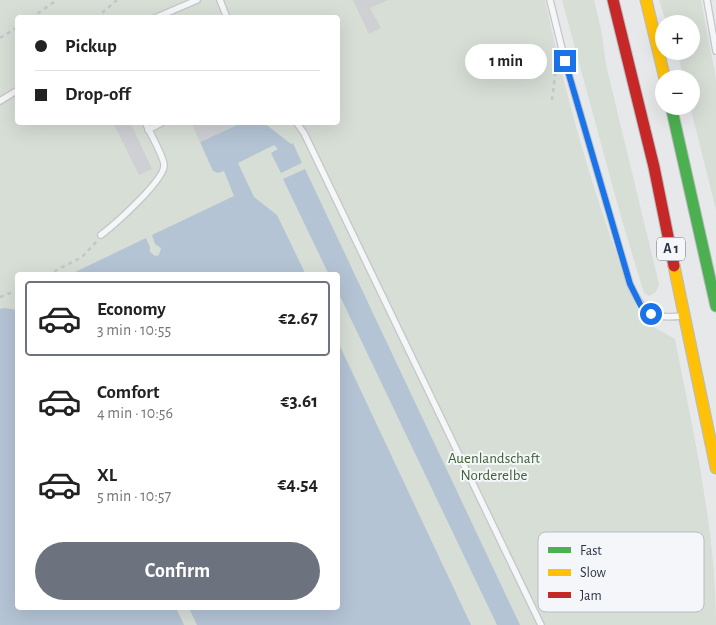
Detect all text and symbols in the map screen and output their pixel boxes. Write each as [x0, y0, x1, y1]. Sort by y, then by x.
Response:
map controls [655, 15, 700, 115]
button: + [655, 15, 700, 60]
text: Pickup [65, 37, 117, 56]
callout: 1 min [465, 44, 548, 78]
route end [554, 50, 576, 72]
text: 1 min [489, 53, 523, 69]
button: − [655, 70, 700, 115]
text: Drop-off [65, 85, 130, 104]
road number: A 1 [657, 238, 685, 260]
icon: car [37, 296, 82, 341]
text: Economy [97, 300, 166, 319]
route start [640, 303, 662, 325]
text: €2.67 [278, 309, 318, 328]
text: 3 min · 10:55 [97, 322, 171, 338]
icon: car [37, 379, 82, 424]
text: Comfort [97, 383, 159, 402]
text: €3.61 [281, 392, 318, 411]
text: 4 min · 10:56 [97, 405, 173, 421]
park label: Auenlandschaft Norderelbe [448, 451, 540, 483]
icon: car [37, 462, 82, 507]
text: XL [97, 466, 117, 485]
text: €4.54 [277, 475, 318, 494]
text: 5 min · 10:57 [97, 488, 171, 504]
legend [538, 532, 704, 612]
button: Confirm [35, 542, 320, 600]
text: Fast [580, 544, 602, 558]
text: Slow [580, 566, 607, 580]
text: Jam [580, 589, 602, 603]

